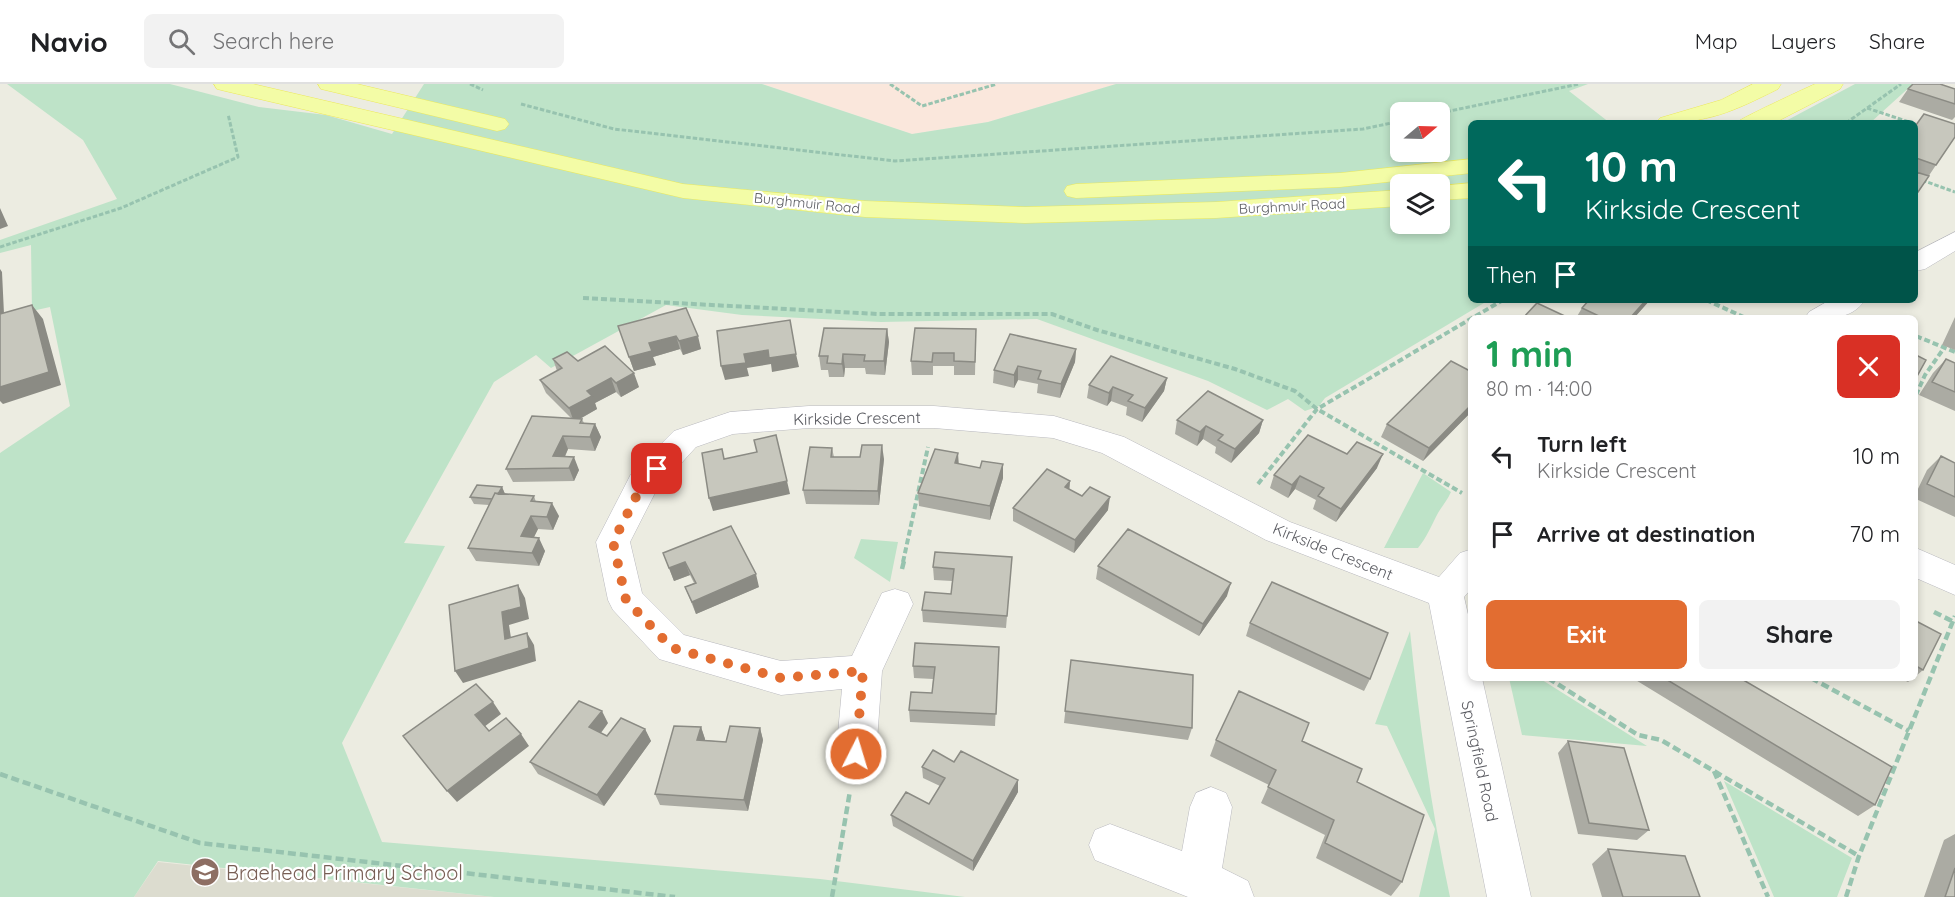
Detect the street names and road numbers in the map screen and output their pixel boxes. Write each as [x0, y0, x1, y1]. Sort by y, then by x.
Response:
street label: Burghmuir Road [753, 188, 861, 218]
street label: Burghmuir Road [1238, 194, 1346, 218]
street label: Kirkside Crescent [793, 407, 921, 429]
street label: Kirkside Crescent [1270, 518, 1396, 584]
street label: Springfield Road [1457, 699, 1503, 823]

